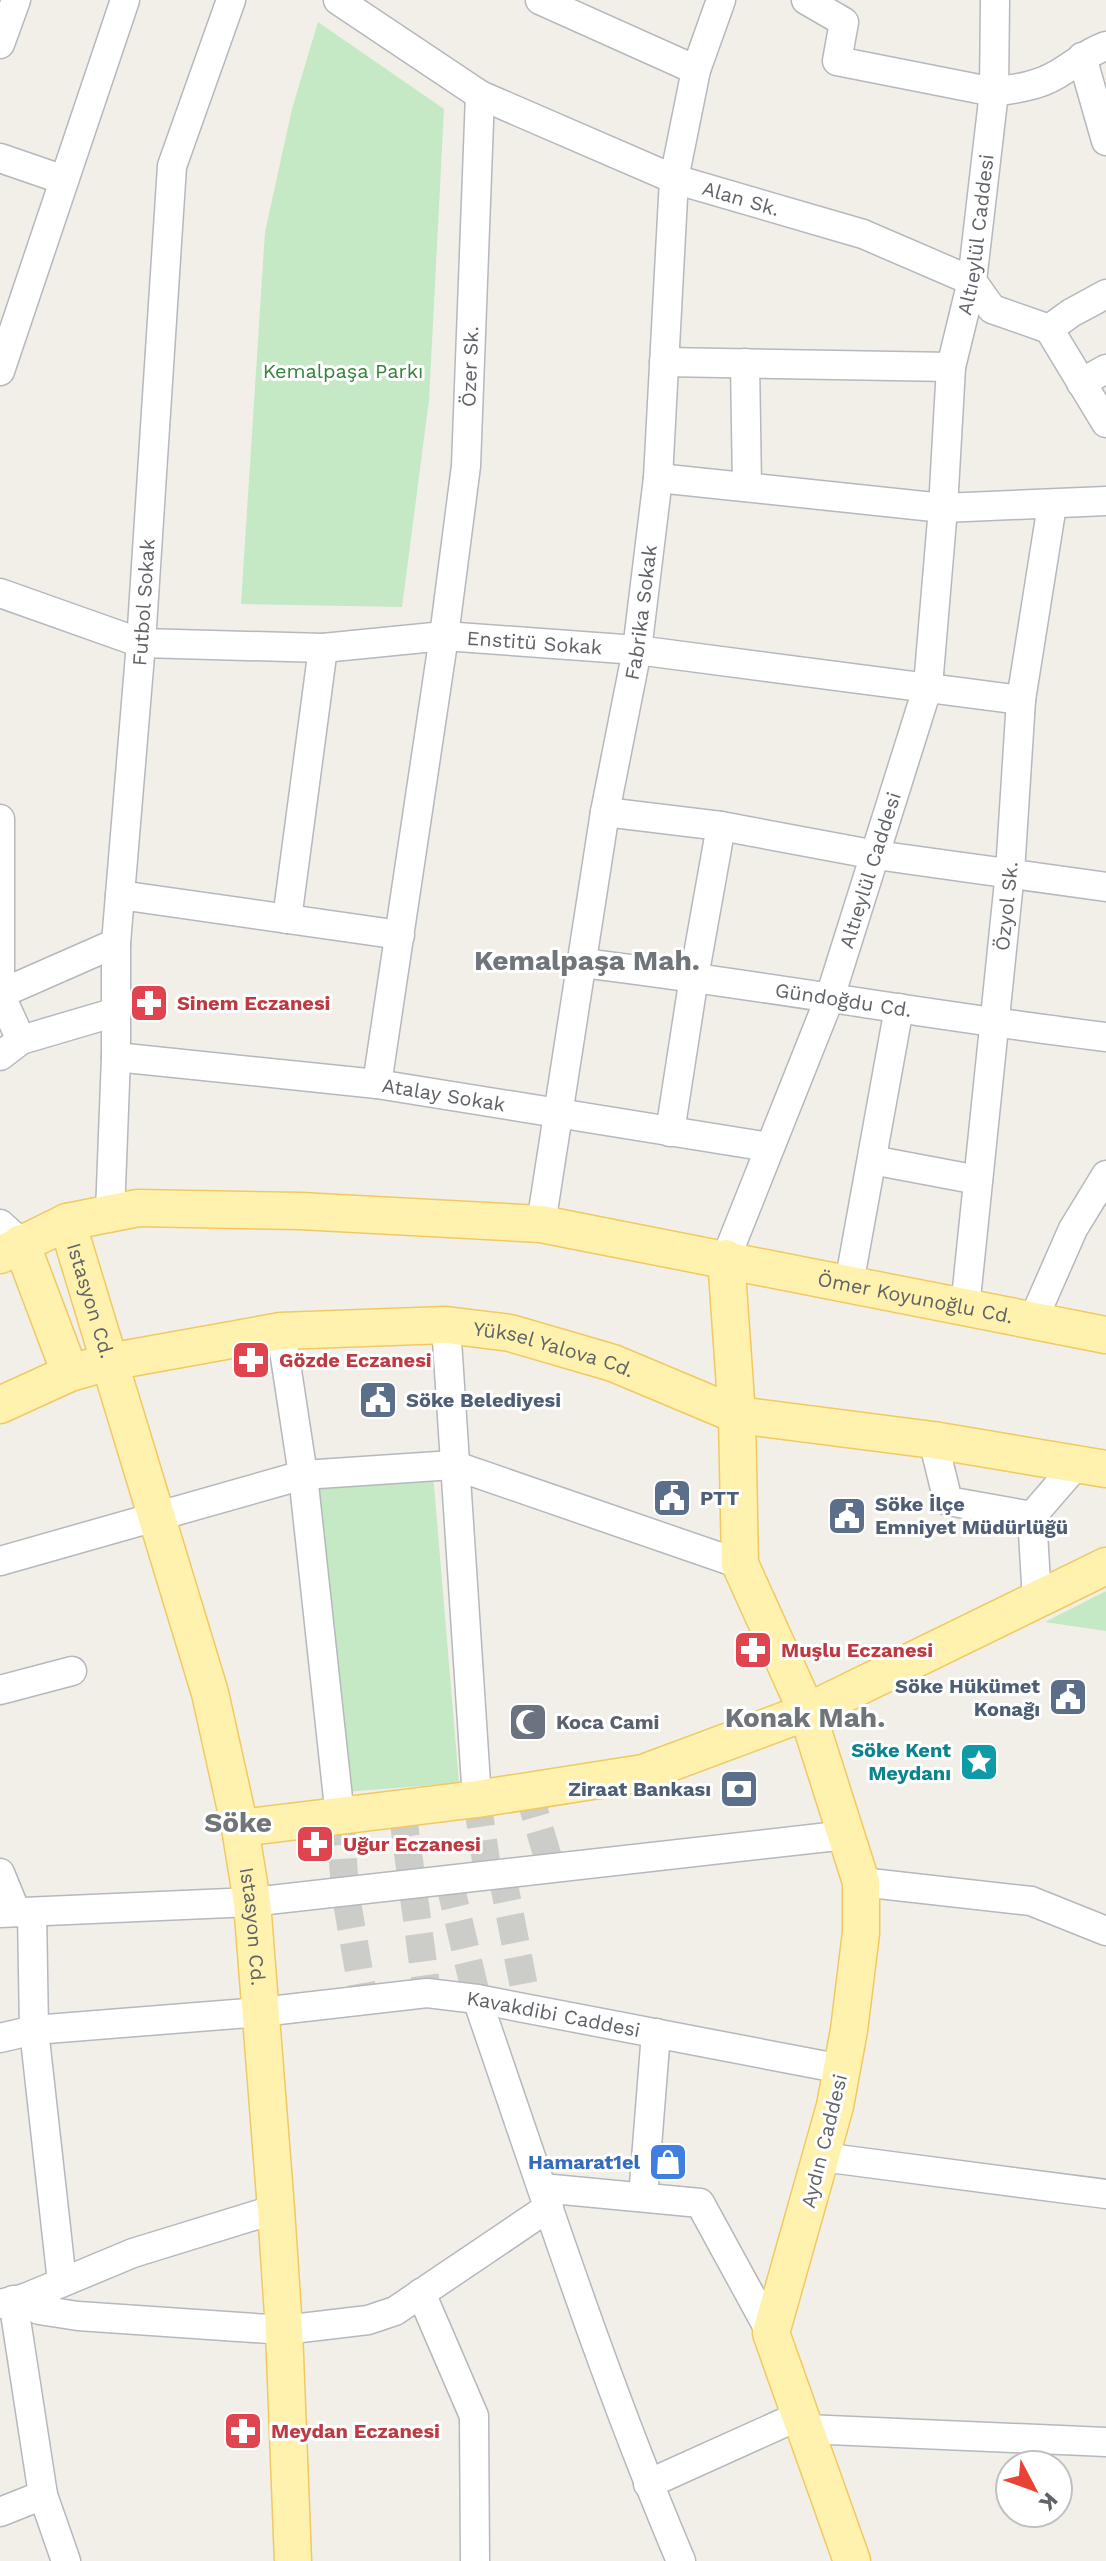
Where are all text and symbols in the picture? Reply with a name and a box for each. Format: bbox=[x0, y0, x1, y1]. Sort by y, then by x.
street label: Altıeylül Caddesi bbox=[952, 153, 999, 317]
street label: Alan Sk. bbox=[700, 176, 782, 221]
street label: Özer Sk. bbox=[456, 326, 483, 407]
park label: Kemalpaşa Parkı bbox=[263, 359, 423, 383]
street label: Futbol Sokak bbox=[127, 538, 160, 667]
street label: Fabrika Sokak bbox=[619, 543, 662, 682]
street label: Enstitü Sokak bbox=[466, 626, 603, 659]
street label: Altıeylül Caddesi bbox=[834, 789, 906, 951]
street label: Özyol Sk. bbox=[990, 861, 1023, 952]
district label: Kemalpaşa Mah. bbox=[474, 944, 700, 977]
street label: Gündoğdu Cd. bbox=[774, 978, 913, 1022]
pharmacy icon: Sinem Eczanesi bbox=[128, 982, 170, 1024]
place label: Sinem Eczanesi bbox=[177, 991, 330, 1015]
street label: Atalay Sokak bbox=[380, 1073, 507, 1116]
street label: Istasyon Cd. bbox=[62, 1240, 120, 1361]
street label: Ömer Koyunoğlu Cd. bbox=[816, 1267, 1015, 1328]
street label: Yüksel Yalova Cd. bbox=[472, 1317, 638, 1383]
pharmacy icon: Gözde Eczanesi bbox=[230, 1339, 272, 1381]
place label: Gözde Eczanesi bbox=[279, 1348, 432, 1372]
public building icon: Söke Belediyesi bbox=[357, 1379, 399, 1421]
place label: Söke Belediyesi bbox=[406, 1388, 561, 1412]
public building icon: PTT bbox=[651, 1477, 693, 1519]
place label: PTT bbox=[700, 1486, 739, 1510]
place label: Söke İlçe Emniyet Müdürlüğü bbox=[875, 1492, 1068, 1539]
public building icon: Söke İlçe Emniyet Müdürlüğü bbox=[826, 1495, 868, 1537]
pharmacy icon: Muşlu Eczanesi bbox=[732, 1629, 774, 1671]
place label: Muşlu Eczanesi bbox=[781, 1638, 933, 1662]
place label: Söke Hükümet Konağı bbox=[895, 1674, 1040, 1721]
public building icon: Söke Hükümet Konağı bbox=[1047, 1676, 1089, 1718]
mosque icon: Koca Cami bbox=[507, 1701, 549, 1743]
district label: Konak Mah. bbox=[725, 1701, 885, 1734]
place label: Koca Cami bbox=[556, 1710, 659, 1734]
place label: Söke Kent Meydanı bbox=[851, 1738, 951, 1785]
place icon: Söke Kent Meydanı bbox=[958, 1741, 1000, 1783]
bank icon: Ziraat Bankası bbox=[718, 1768, 760, 1810]
place label: Ziraat Bankası bbox=[568, 1777, 711, 1801]
district label: Söke bbox=[204, 1806, 272, 1839]
pharmacy icon: Uğur Eczanesi bbox=[294, 1823, 336, 1865]
place label: Uğur Eczanesi bbox=[343, 1832, 481, 1856]
street label: Istasyon Cd. bbox=[235, 1865, 271, 1987]
street label: Kavakdibi Caddesi bbox=[465, 1986, 642, 2042]
street label: Aydın Caddesi bbox=[796, 2072, 852, 2210]
shop icon: Hamarat1el bbox=[647, 2141, 689, 2183]
place label: Hamarat1el bbox=[528, 2150, 640, 2174]
pharmacy icon: Meydan Eczanesi bbox=[222, 2410, 264, 2452]
place label: Meydan Eczanesi bbox=[271, 2419, 440, 2443]
north arrow bbox=[994, 2449, 1074, 2529]
text: K bbox=[1034, 2488, 1063, 2516]

